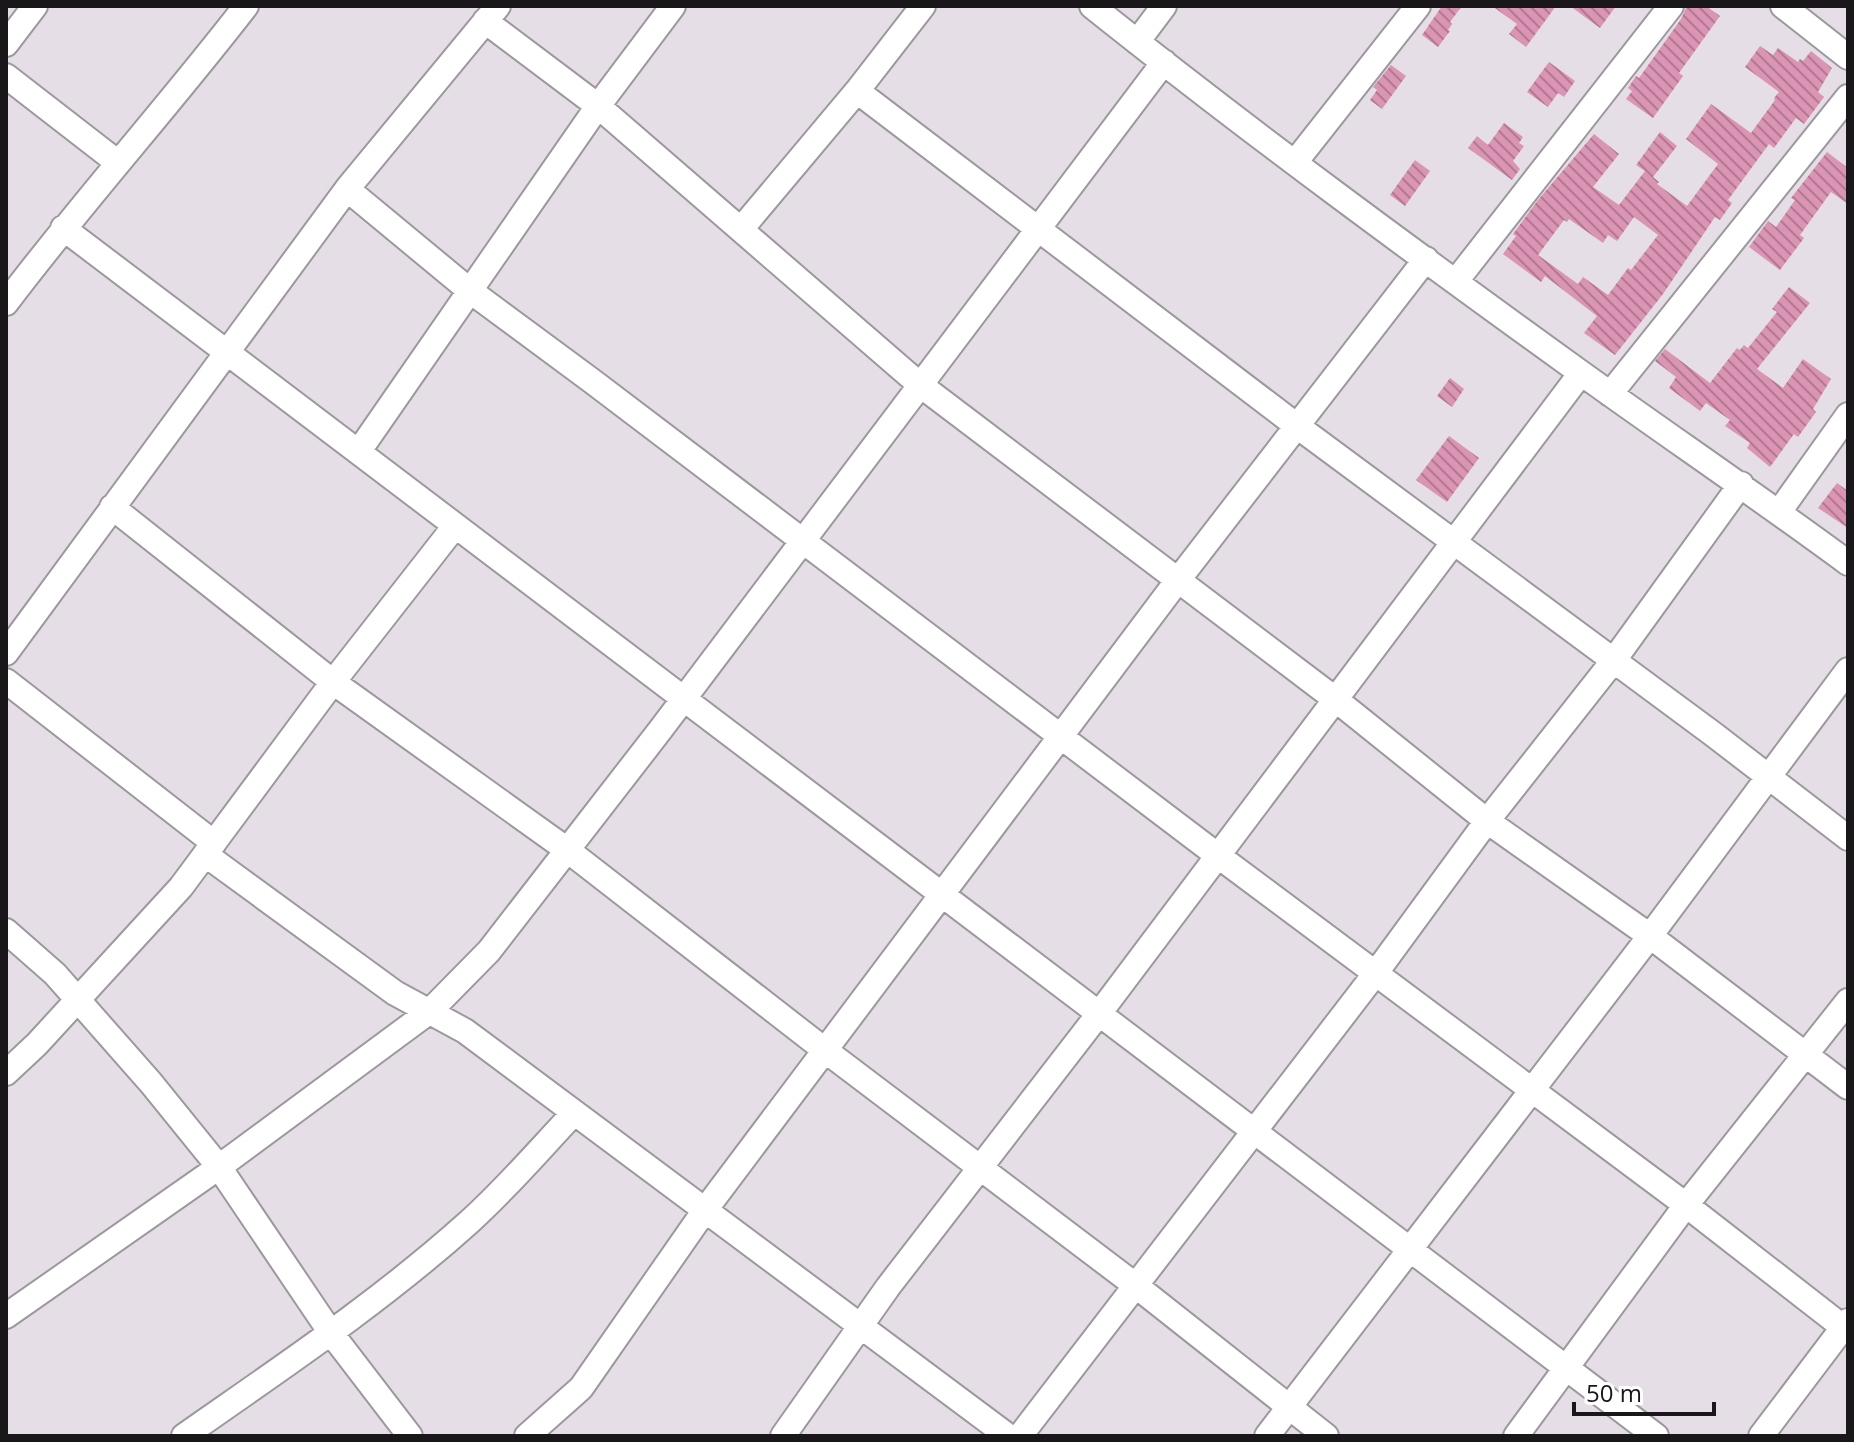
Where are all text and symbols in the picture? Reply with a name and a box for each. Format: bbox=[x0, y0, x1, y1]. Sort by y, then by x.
scale bar bbox=[1574, 1366, 1714, 1416]
text: 50 m bbox=[1586, 1376, 1642, 1409]

